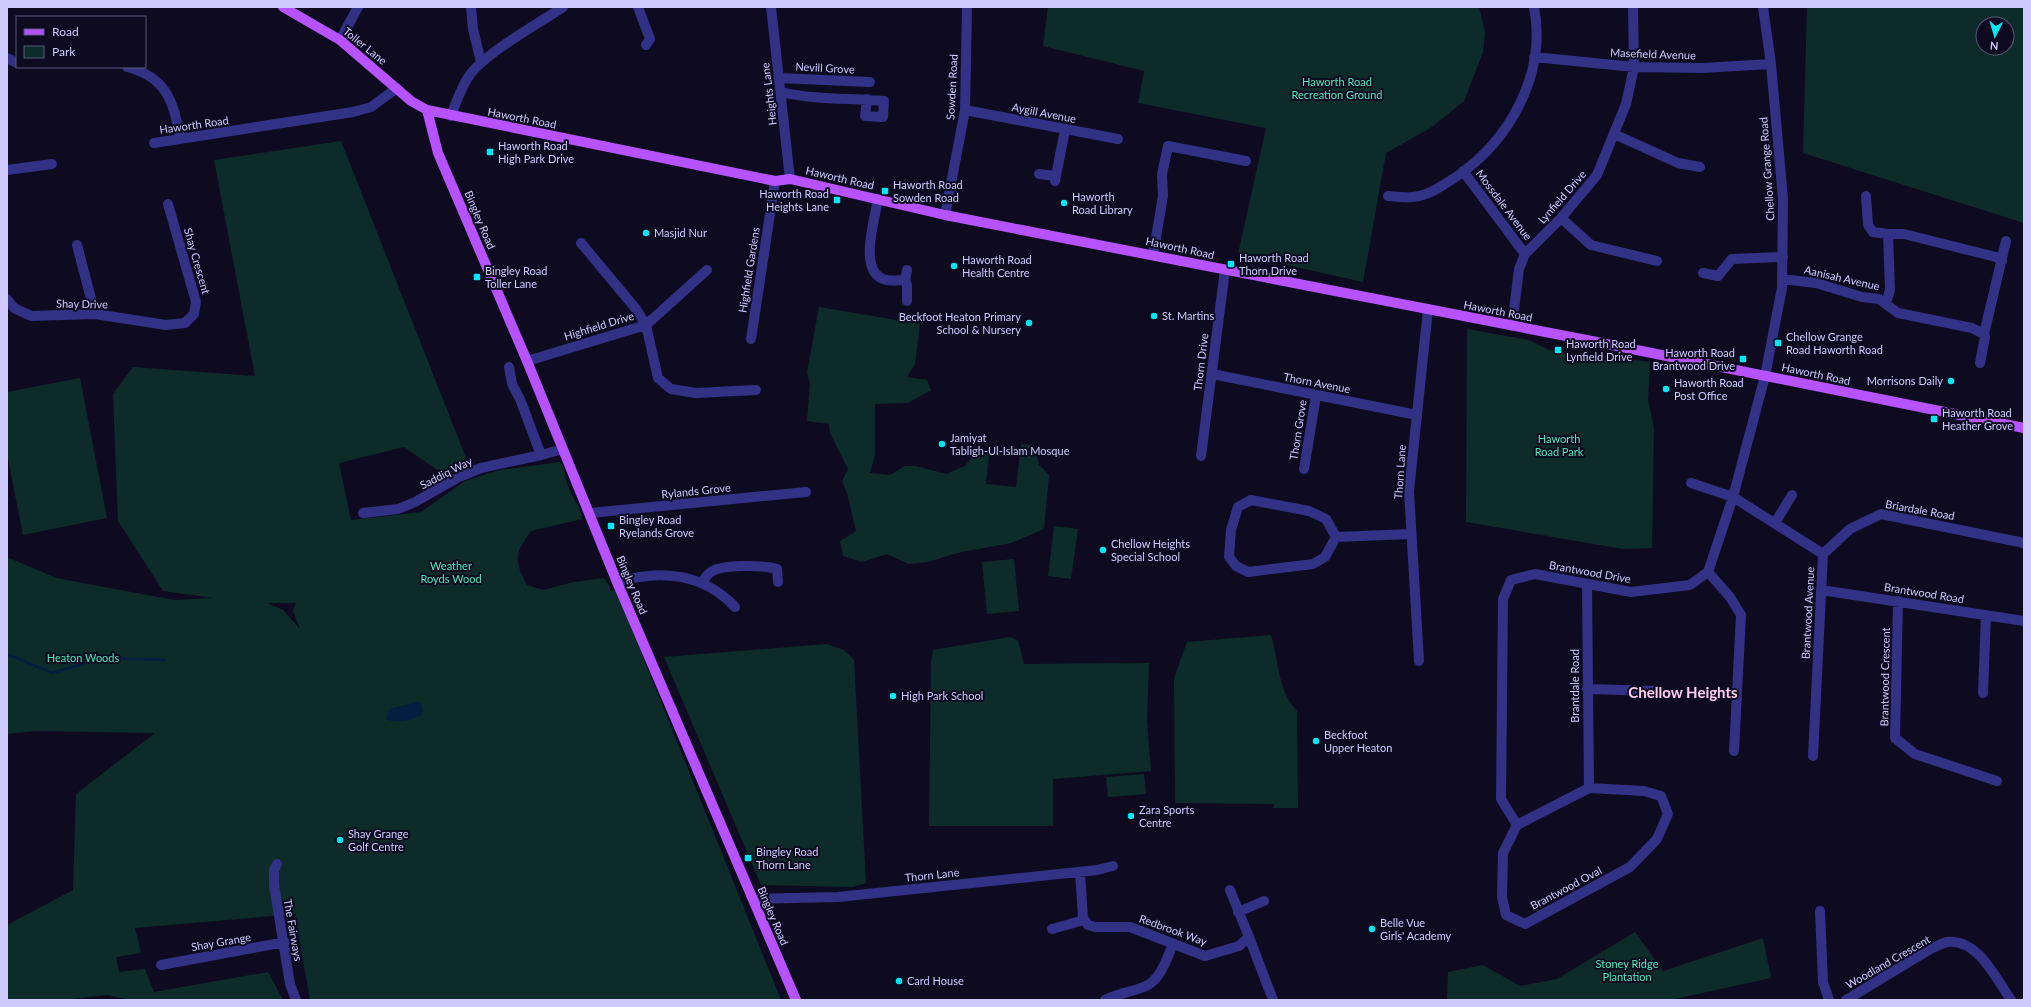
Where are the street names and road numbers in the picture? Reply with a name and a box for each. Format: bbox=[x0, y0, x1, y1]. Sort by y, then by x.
street label: Toller Lane bbox=[341, 24, 390, 67]
street label: Masefield Avenue bbox=[1610, 46, 1696, 61]
street label: Sowden Road bbox=[943, 54, 960, 120]
street label: Nevill Grove bbox=[795, 59, 855, 76]
street label: Heights Lane bbox=[758, 62, 779, 126]
street label: Aygill Avenue bbox=[1011, 100, 1077, 125]
street label: Haworth Road bbox=[487, 104, 558, 131]
street label: Haworth Road bbox=[158, 113, 229, 136]
street label: Chellow Grange Road bbox=[1756, 117, 1777, 221]
street label: Haworth Road bbox=[805, 163, 876, 192]
street label: Mossdale Avenue bbox=[1474, 167, 1535, 243]
street label: Lynfield Drive bbox=[1535, 167, 1588, 226]
street label: Bingley Road bbox=[462, 189, 499, 251]
street label: Shay Crescent bbox=[182, 226, 213, 295]
street label: Highfield Gardens bbox=[735, 226, 762, 314]
street label: Haworth Road bbox=[1145, 234, 1216, 261]
street label: Aanisah Avenue bbox=[1803, 263, 1881, 293]
street label: Shay Drive bbox=[56, 297, 108, 310]
street label: Haworth Road bbox=[1463, 297, 1534, 324]
street label: Highfield Drive bbox=[562, 309, 636, 342]
street label: Thorn Drive bbox=[1191, 332, 1211, 391]
street label: Haworth Road bbox=[1781, 360, 1852, 387]
street label: Thorn Avenue bbox=[1283, 370, 1352, 395]
street label: Thorn Grove bbox=[1286, 399, 1309, 461]
street label: Thorn Lane bbox=[1391, 444, 1408, 500]
street label: Saddiq Way bbox=[417, 454, 474, 491]
street label: Rylands Grove bbox=[661, 480, 731, 501]
street label: Briardale Road bbox=[1884, 497, 1956, 522]
street label: Bingley Road bbox=[614, 554, 651, 616]
street label: Brantwood Drive bbox=[1548, 558, 1632, 585]
street label: Brantwood Avenue bbox=[1799, 566, 1816, 659]
street label: Brantwood Road bbox=[1883, 580, 1965, 605]
street label: Brantwood Crescent bbox=[1877, 627, 1892, 727]
street label: Brantdale Road bbox=[1568, 649, 1581, 723]
street label: Brantwood Oval bbox=[1528, 863, 1604, 912]
street label: Thorn Lane bbox=[904, 865, 960, 884]
street label: Bingley Road bbox=[755, 885, 792, 947]
street label: The Fairways bbox=[282, 898, 305, 962]
street label: Redbrook Way bbox=[1138, 911, 1209, 948]
street label: Shay Grange bbox=[190, 930, 252, 953]
street label: Woodland Crescent bbox=[1843, 932, 1932, 991]

